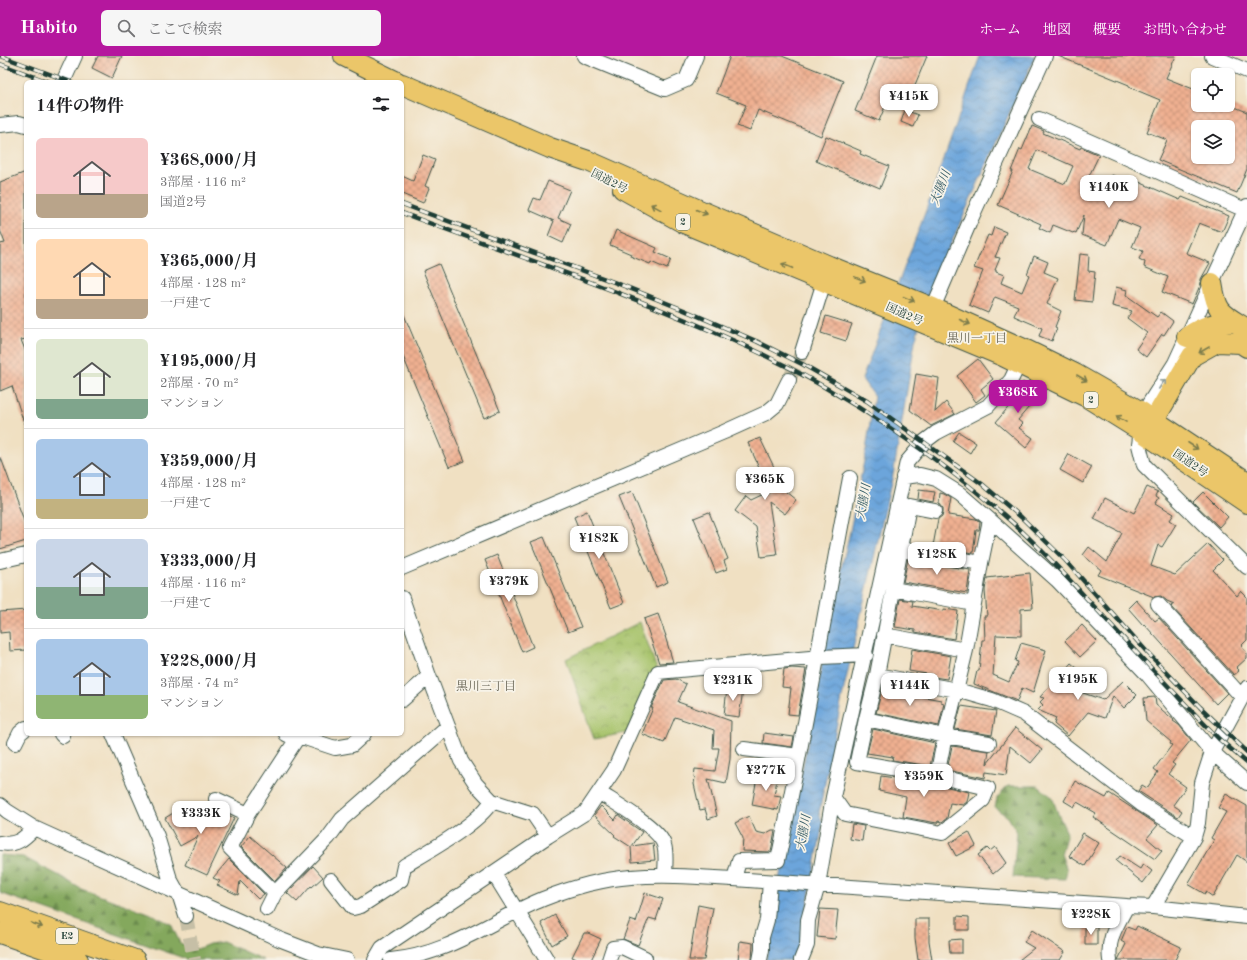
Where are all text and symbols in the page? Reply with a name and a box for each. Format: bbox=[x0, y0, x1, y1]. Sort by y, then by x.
search box bbox=[101, 10, 381, 46]
icon: search bbox=[115, 17, 137, 39]
text: Habito bbox=[20, 19, 77, 38]
text: ここで検索 bbox=[147, 23, 222, 38]
text: ホーム bbox=[979, 23, 1021, 37]
text: 地図 bbox=[1043, 23, 1071, 37]
text: 概要 bbox=[1093, 23, 1121, 37]
text: お問い合わせ bbox=[1143, 23, 1227, 37]
map controls bbox=[1191, 68, 1235, 164]
button: locate bbox=[1191, 68, 1235, 112]
pin: ¥415K bbox=[881, 84, 937, 118]
text: ¥415K bbox=[889, 90, 929, 103]
icon: filters bbox=[370, 93, 392, 115]
text: 14件の物件 bbox=[36, 98, 124, 115]
button: layers bbox=[1191, 120, 1235, 164]
text: ¥368,000/月 bbox=[160, 152, 258, 169]
icon: home bbox=[68, 154, 116, 202]
street label: 国道2号 bbox=[589, 166, 630, 196]
water label: 大膳川 bbox=[927, 166, 954, 207]
pin: ¥140K bbox=[1081, 175, 1137, 209]
text: 3部屋 · 116 m² bbox=[160, 176, 246, 189]
text: ¥140K bbox=[1089, 181, 1129, 194]
text: 国道2号 bbox=[160, 196, 207, 209]
one-way arrow bbox=[650, 203, 662, 211]
one-way arrow bbox=[696, 208, 708, 216]
road number: 2 bbox=[676, 214, 690, 230]
text: ¥365,000/月 bbox=[160, 253, 258, 270]
icon: home bbox=[68, 255, 116, 303]
one-way arrow bbox=[782, 261, 794, 269]
one-way arrow bbox=[853, 275, 865, 283]
text: 4部屋 · 128 m² bbox=[160, 277, 246, 290]
one-way arrow bbox=[903, 296, 915, 303]
text: 一戸建て bbox=[160, 297, 212, 310]
street label: 国道2号 bbox=[884, 300, 925, 328]
one-way arrow bbox=[958, 319, 970, 327]
district label: 黒川一丁目 bbox=[947, 332, 1007, 345]
one-way arrow bbox=[1198, 346, 1210, 354]
text: ¥195,000/月 bbox=[160, 353, 258, 370]
icon: home bbox=[68, 355, 116, 403]
one-way arrow bbox=[1076, 374, 1088, 382]
text: 2部屋 · 70 m² bbox=[160, 377, 238, 390]
one-way arrow bbox=[1158, 379, 1166, 390]
pin: ¥368K bbox=[990, 380, 1046, 414]
text: ¥368K bbox=[998, 386, 1038, 399]
road number: 2 bbox=[1084, 392, 1098, 408]
text: マンション bbox=[160, 397, 224, 410]
one-way arrow bbox=[1116, 415, 1127, 423]
one-way arrow bbox=[1187, 442, 1198, 450]
street label: 国道2号 bbox=[1171, 447, 1211, 480]
text: ¥359,000/月 bbox=[160, 453, 258, 470]
icon: home bbox=[68, 455, 116, 503]
pin: ¥365K bbox=[737, 467, 793, 501]
text: ¥365K bbox=[745, 473, 785, 486]
text: 4部屋 · 128 m² bbox=[160, 477, 246, 490]
water label: 大膳川 bbox=[853, 481, 873, 521]
text: 一戸建て bbox=[160, 497, 212, 510]
pin: ¥182K bbox=[571, 526, 627, 560]
text: ¥182K bbox=[579, 532, 619, 545]
pin: ¥128K bbox=[909, 542, 965, 576]
text: ¥128K bbox=[917, 548, 957, 561]
text: ¥333,000/月 bbox=[160, 553, 258, 570]
icon: home bbox=[68, 555, 116, 603]
pin: ¥379K bbox=[481, 569, 537, 603]
text: ¥379K bbox=[489, 575, 529, 588]
text: 4部屋 · 116 m² bbox=[160, 577, 246, 590]
text: 一戸建て bbox=[160, 597, 212, 610]
text: ¥228,000/月 bbox=[160, 653, 258, 670]
icon: home bbox=[68, 655, 116, 703]
pin: ¥195K bbox=[1050, 667, 1106, 701]
pin: ¥231K bbox=[705, 668, 761, 702]
pin: ¥144K bbox=[882, 673, 938, 707]
text: ¥195K bbox=[1058, 673, 1098, 686]
text: ¥231K bbox=[713, 674, 753, 687]
text: 3部屋 · 74 m² bbox=[160, 677, 238, 690]
text: ¥144K bbox=[890, 679, 930, 692]
district label: 黒川三丁目 bbox=[456, 680, 516, 693]
text: マンション bbox=[160, 697, 224, 710]
pin: ¥277K bbox=[738, 758, 794, 792]
text: ¥277K bbox=[746, 764, 786, 777]
pin: ¥359K bbox=[896, 764, 952, 798]
text: ¥359K bbox=[904, 770, 944, 783]
pin: ¥333K bbox=[173, 801, 229, 835]
text: ¥333K bbox=[181, 807, 221, 820]
water label: 大膳川 bbox=[793, 812, 813, 852]
pin: ¥228K bbox=[1063, 902, 1119, 936]
text: ¥228K bbox=[1071, 908, 1111, 921]
one-way arrow bbox=[30, 922, 42, 930]
road number: E2 bbox=[56, 928, 78, 944]

